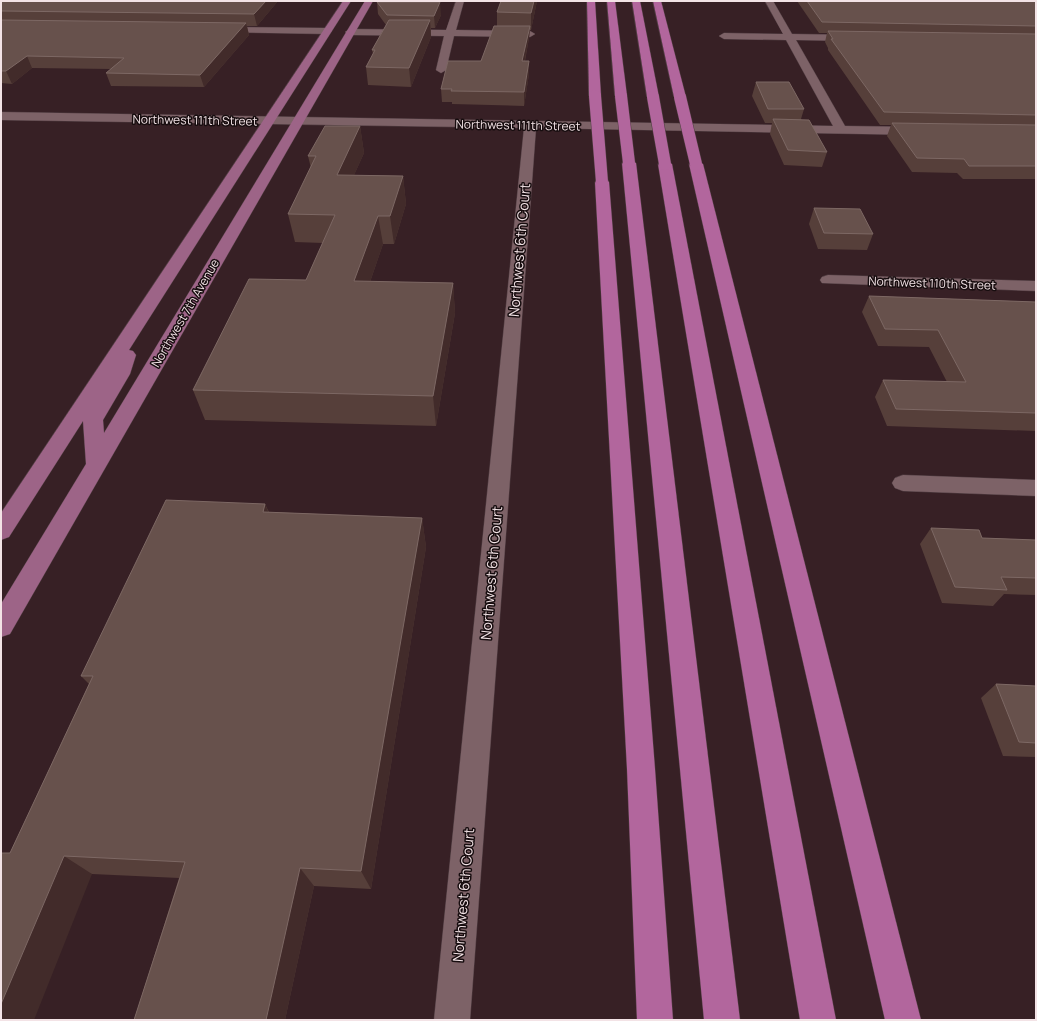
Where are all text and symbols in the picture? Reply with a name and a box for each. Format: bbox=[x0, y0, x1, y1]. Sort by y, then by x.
street label: Northwest 111th Street bbox=[133, 110, 258, 130]
street label: Northwest 111th Street bbox=[456, 115, 581, 135]
street label: Northwest 6th Court bbox=[504, 182, 534, 318]
street label: Northwest 7th Avenue bbox=[147, 256, 223, 370]
street label: Northwest 110th Street bbox=[868, 272, 996, 294]
street label: Northwest 6th Court bbox=[476, 505, 506, 641]
street label: Northwest 6th Court bbox=[448, 827, 478, 963]

